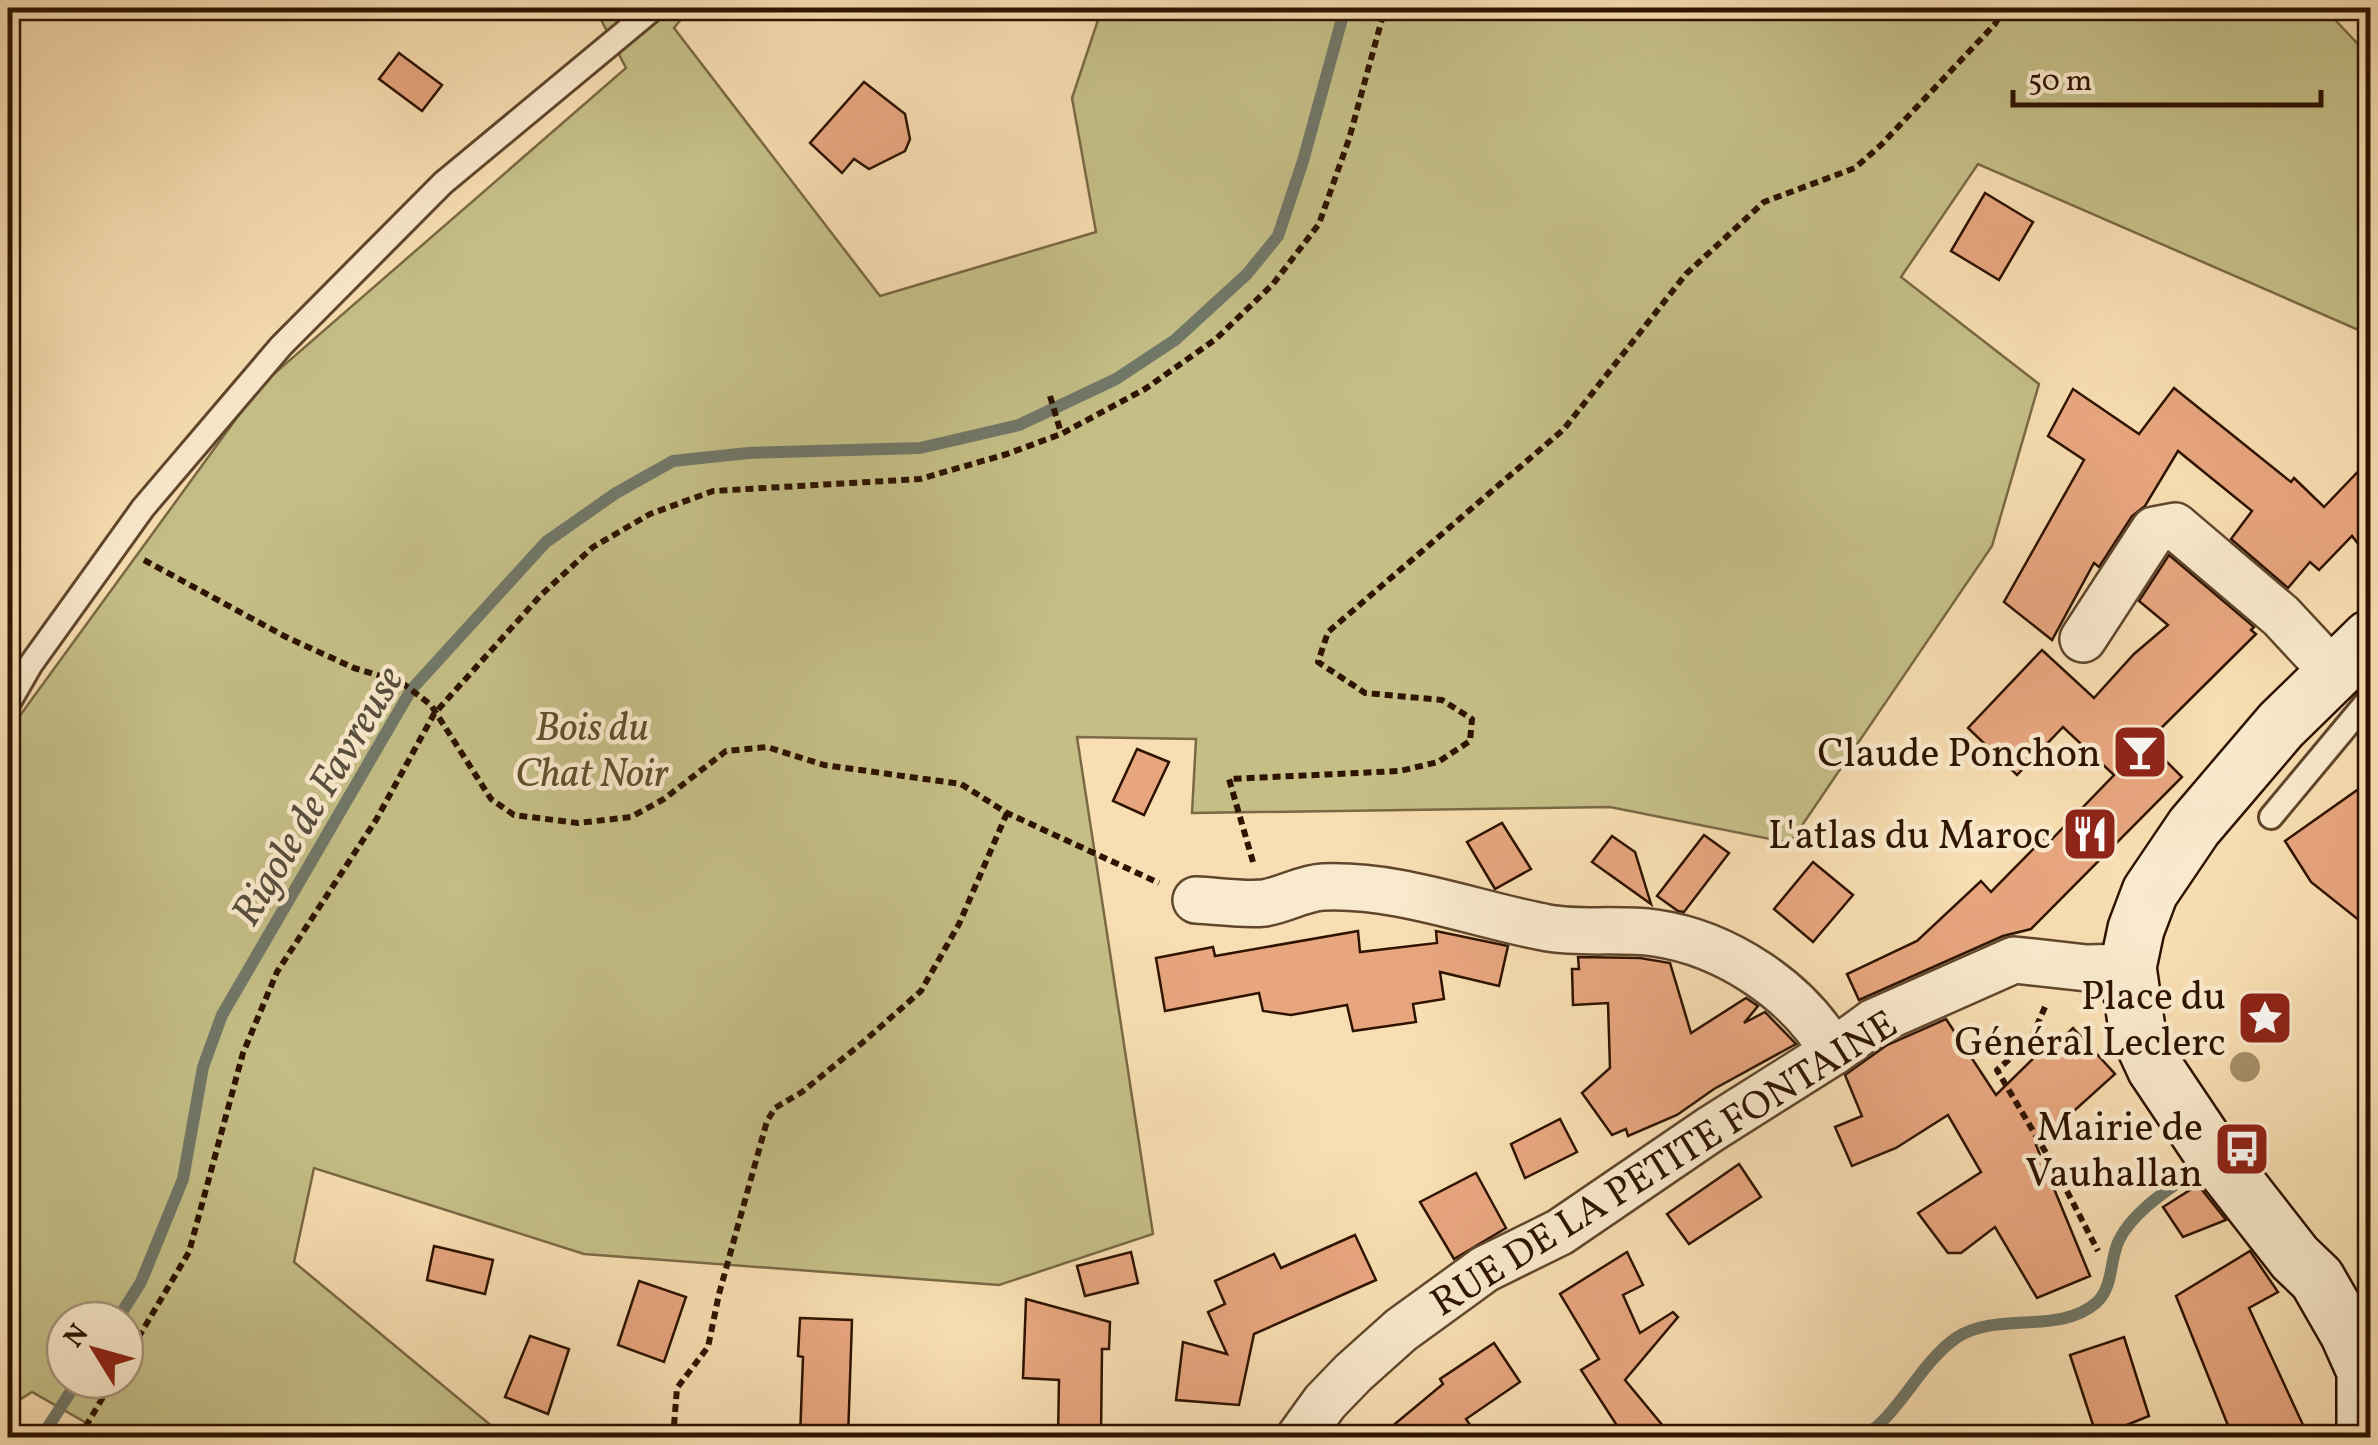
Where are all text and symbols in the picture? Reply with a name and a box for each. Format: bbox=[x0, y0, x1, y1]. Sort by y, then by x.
scale bar bbox=[2013, 45, 2320, 107]
text: 50 m bbox=[2028, 61, 2092, 103]
water label: Rigole de Favreuse bbox=[219, 656, 421, 938]
park label: Bois du Chat Noir bbox=[515, 702, 670, 804]
bar icon: Claude Ponchon bbox=[2110, 722, 2170, 782]
place label: Claude Ponchon bbox=[1817, 728, 2101, 784]
restaurant icon: L'atlas du Maroc bbox=[2060, 804, 2120, 864]
place label: L'atlas du Maroc bbox=[1768, 810, 2051, 866]
place label: Place du Général Leclerc bbox=[1955, 971, 2226, 1073]
place icon: Place du Général Leclerc bbox=[2235, 988, 2295, 1048]
street label: RUE DE LA PETITE FONTAINE bbox=[1421, 998, 1909, 1332]
place label: Mairie de Vauhallan bbox=[2025, 1102, 2203, 1204]
bus stop icon: Mairie de Vauhallan bbox=[2212, 1119, 2272, 1179]
north arrow bbox=[45, 1300, 145, 1400]
text: N bbox=[55, 1317, 99, 1356]

